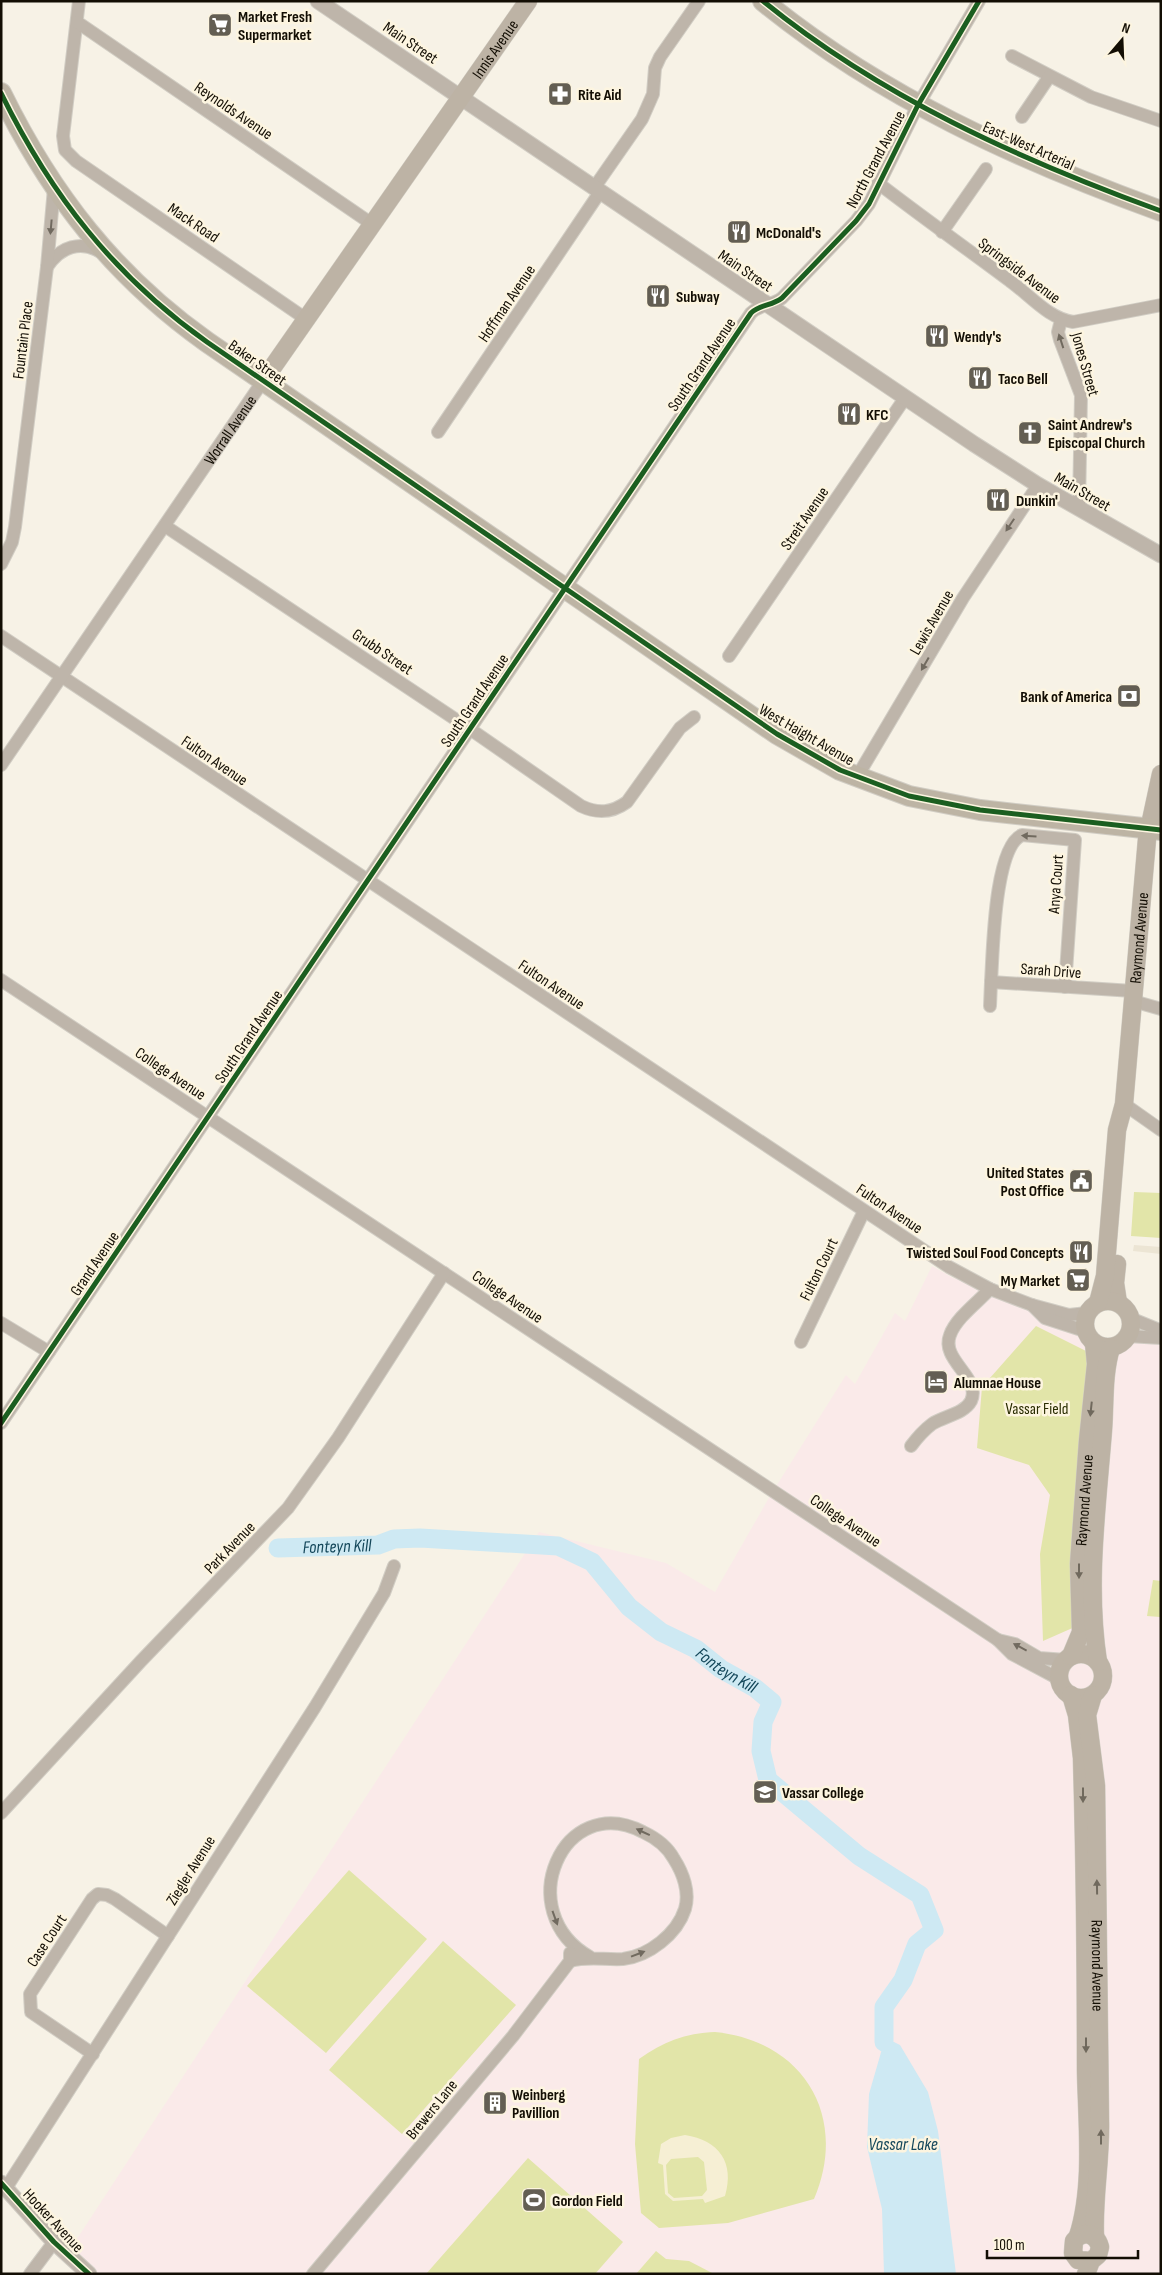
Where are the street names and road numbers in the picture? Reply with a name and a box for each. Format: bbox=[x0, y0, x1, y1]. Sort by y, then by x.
street label: Innis Avenue bbox=[469, 17, 523, 83]
street label: Main Street bbox=[379, 18, 441, 68]
street label: Reynolds Avenue bbox=[190, 78, 276, 144]
street label: North Grand Avenue bbox=[843, 108, 910, 212]
street label: East-West Arterial bbox=[980, 118, 1077, 175]
street label: Mack Road bbox=[164, 199, 222, 247]
street label: Springside Avenue bbox=[974, 234, 1064, 308]
street label: Main Street bbox=[714, 246, 776, 296]
street label: Hoffman Avenue bbox=[475, 262, 540, 346]
street label: Fountain Place bbox=[9, 300, 38, 380]
street label: South Grand Avenue bbox=[664, 315, 740, 415]
street label: Jones Street bbox=[1066, 329, 1103, 399]
street label: Baker Street bbox=[224, 336, 290, 390]
street label: Worrall Avenue bbox=[201, 392, 261, 469]
street label: Main Street bbox=[1051, 469, 1114, 516]
street label: Streit Avenue bbox=[777, 484, 833, 554]
street label: Lewis Avenue bbox=[906, 587, 958, 658]
street label: Grubb Street bbox=[348, 625, 416, 679]
street label: South Grand Avenue bbox=[437, 651, 513, 751]
street label: West Haight Avenue bbox=[755, 700, 857, 770]
street label: Fulton Avenue bbox=[178, 732, 251, 790]
street label: Anya Court bbox=[1045, 854, 1068, 915]
street label: Raymond Avenue bbox=[1126, 892, 1153, 985]
street label: Fulton Avenue bbox=[515, 956, 588, 1014]
street label: Sarah Drive bbox=[1020, 960, 1082, 983]
street label: South Grand Avenue bbox=[211, 987, 287, 1087]
street label: College Avenue bbox=[131, 1044, 209, 1105]
street label: Fulton Avenue bbox=[853, 1180, 926, 1238]
street label: Grand Avenue bbox=[67, 1228, 124, 1300]
street label: Fulton Court bbox=[796, 1235, 843, 1304]
street label: College Avenue bbox=[468, 1267, 546, 1328]
street label: Raymond Avenue bbox=[1072, 1454, 1098, 1547]
street label: College Avenue bbox=[806, 1491, 884, 1552]
street label: Park Avenue bbox=[201, 1518, 260, 1578]
street label: Ziegler Avenue bbox=[163, 1833, 220, 1909]
street label: Case Court bbox=[23, 1911, 71, 1971]
street label: Raymond Avenue bbox=[1087, 1920, 1107, 2011]
street label: Brewers Lane bbox=[402, 2076, 462, 2144]
street label: Hooker Avenue bbox=[19, 2185, 87, 2257]

